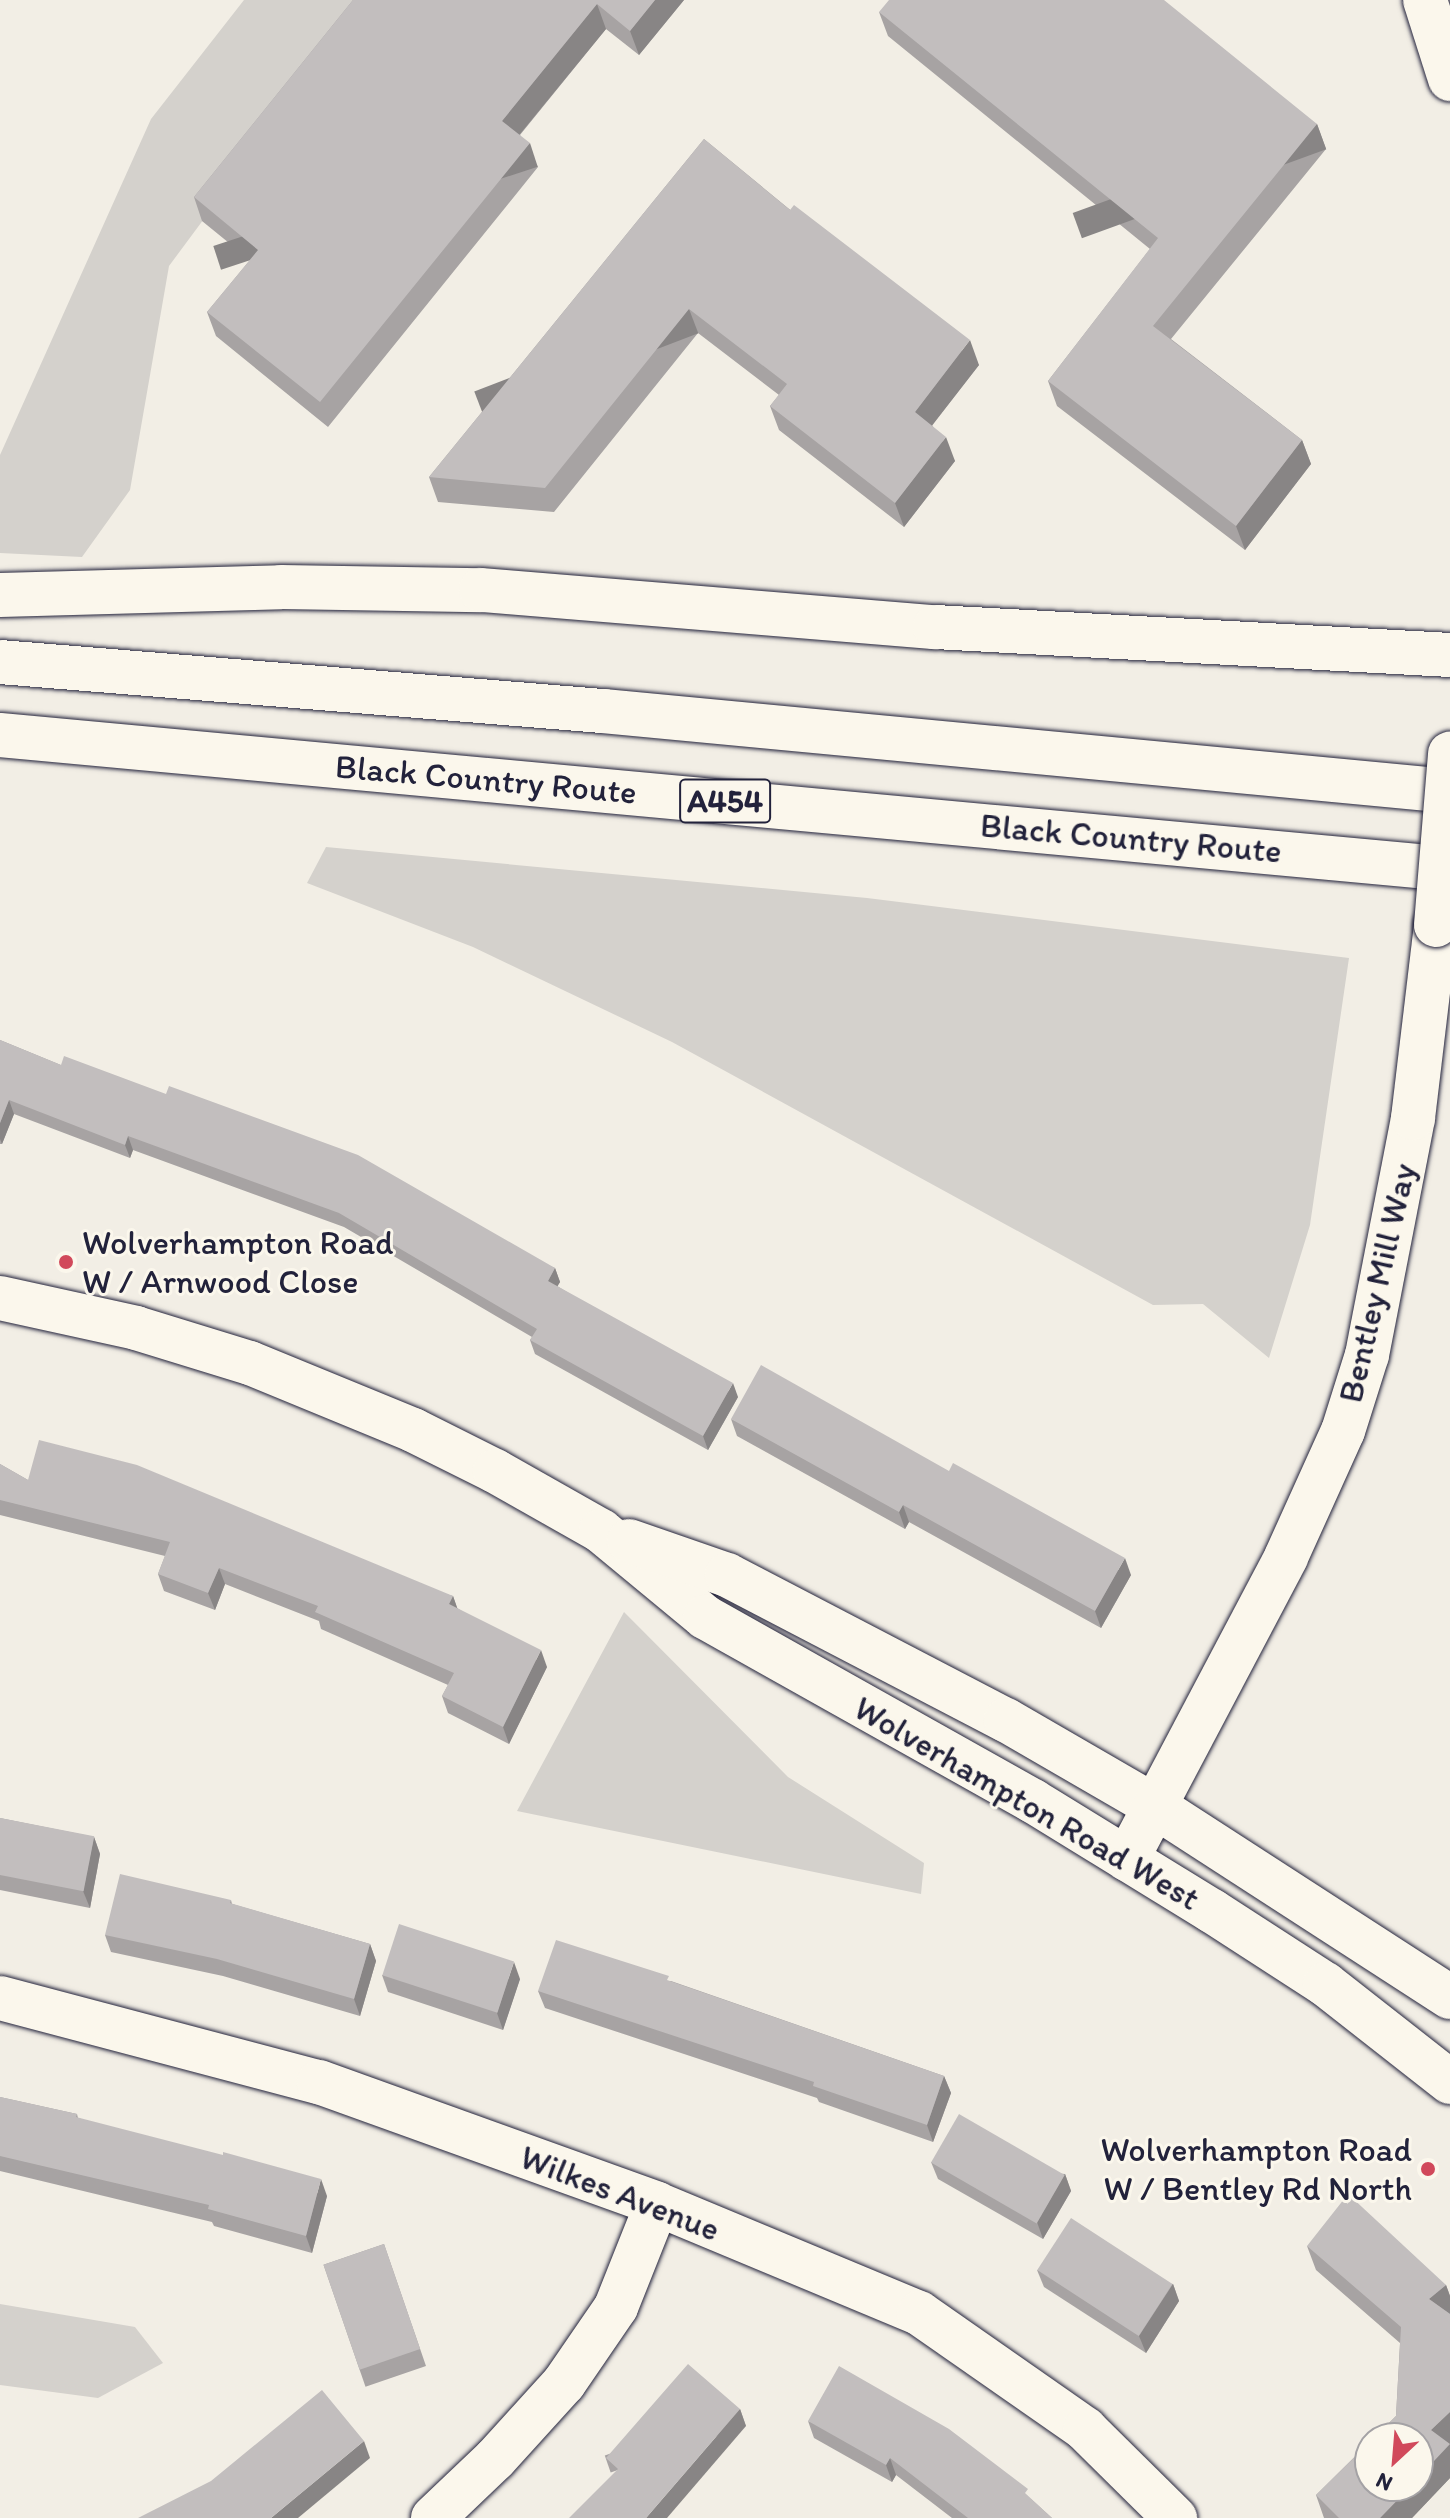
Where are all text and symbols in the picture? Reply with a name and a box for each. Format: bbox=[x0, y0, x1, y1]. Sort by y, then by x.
street label: Black Country Route bbox=[334, 746, 638, 812]
road number: A454 bbox=[679, 773, 771, 829]
street label: Black Country Route bbox=[979, 805, 1283, 871]
street label: Bentley Mill Way bbox=[1330, 1160, 1424, 1406]
place label: Wolverhampton Road W / Arnwood Close bbox=[82, 1222, 393, 1302]
marker: Wolverhampton Road W / Arnwood Close bbox=[57, 1253, 75, 1271]
street label: Wolverhampton Road West bbox=[848, 1688, 1206, 1918]
place label: Wolverhampton Road W / Bentley Rd North bbox=[1101, 2129, 1412, 2208]
street label: Wilkes Avenue bbox=[515, 2136, 725, 2250]
marker: Wolverhampton Road W / Bentley Rd North bbox=[1419, 2160, 1437, 2178]
north arrow bbox=[1354, 2422, 1434, 2502]
text: N bbox=[1372, 2467, 1397, 2498]

